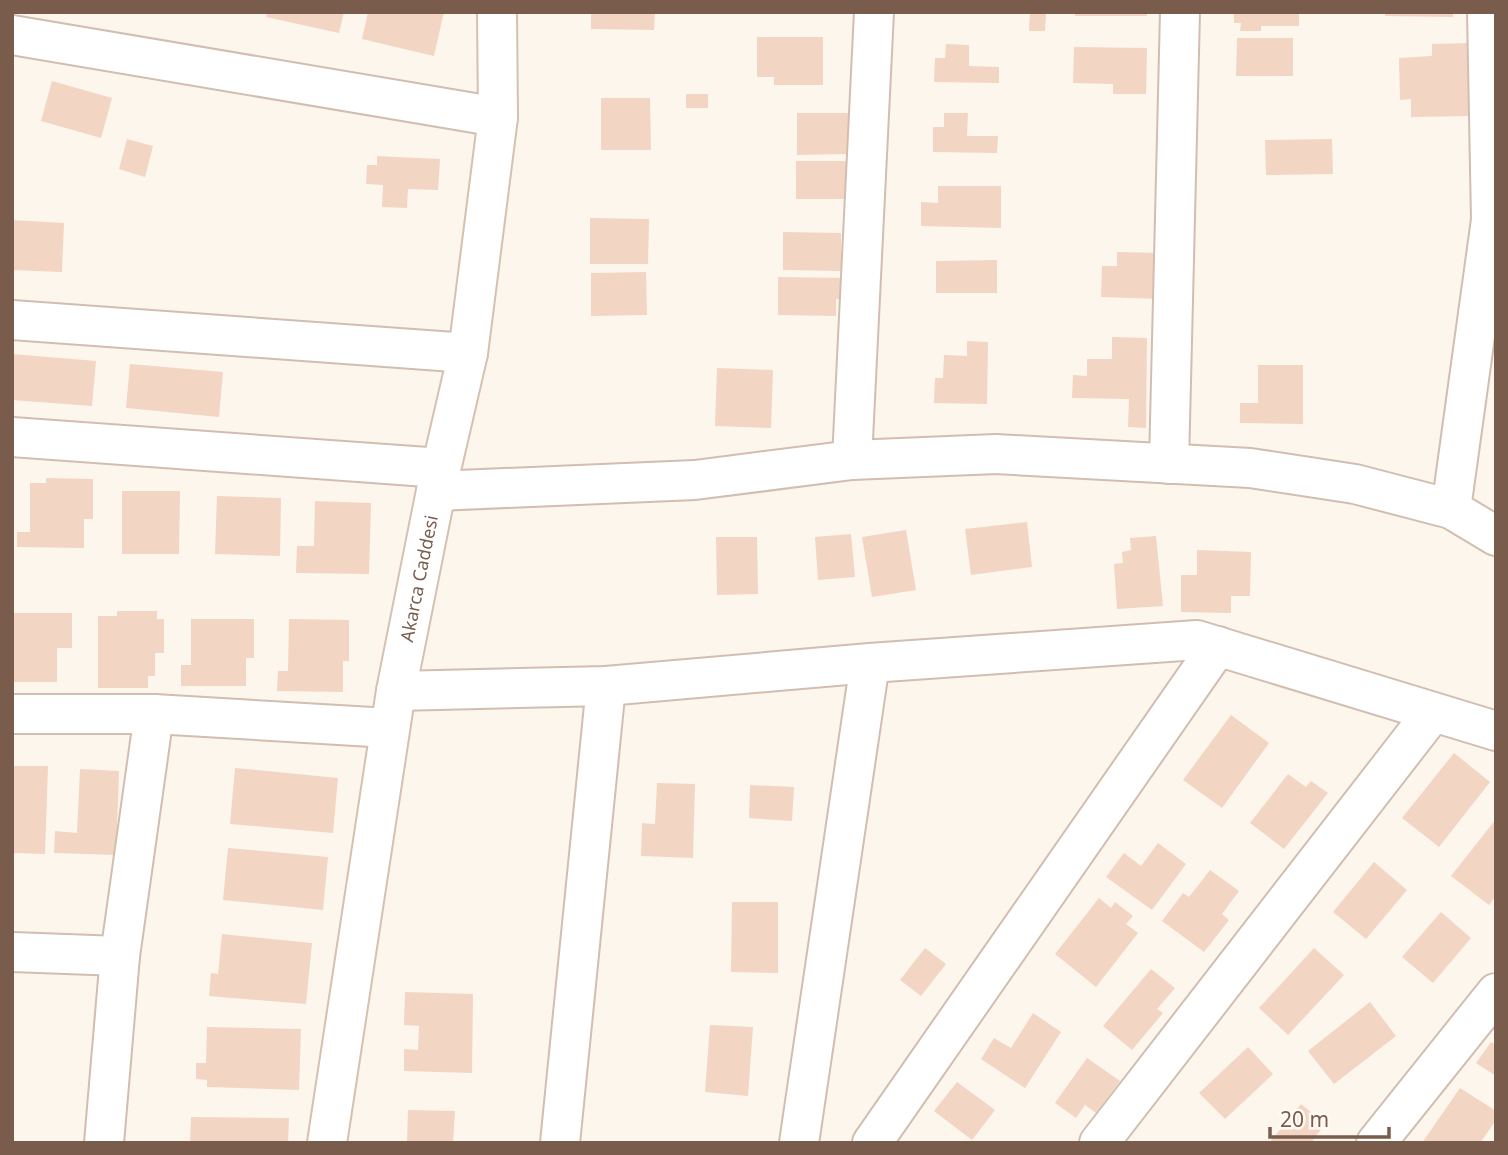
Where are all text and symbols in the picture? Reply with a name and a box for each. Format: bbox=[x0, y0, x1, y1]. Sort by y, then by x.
street label: Akarca Caddesi bbox=[394, 513, 443, 644]
scale bar bbox=[1270, 1096, 1389, 1140]
text: 20 m bbox=[1280, 1105, 1329, 1133]

